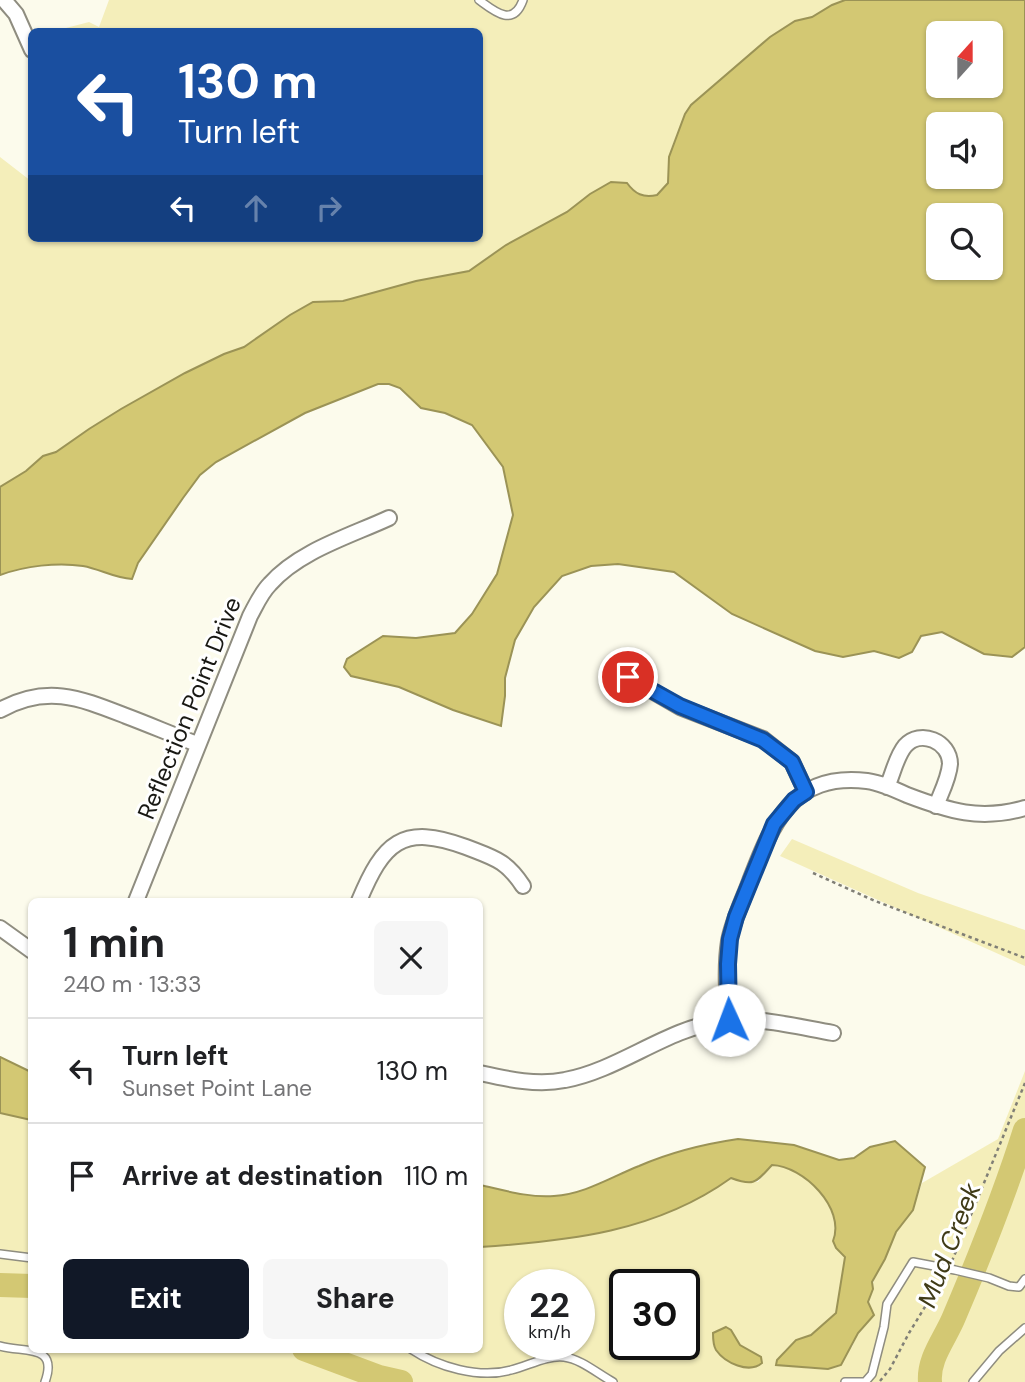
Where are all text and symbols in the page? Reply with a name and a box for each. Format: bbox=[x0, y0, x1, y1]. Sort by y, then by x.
north arrow bbox=[926, 21, 1003, 98]
map controls bbox=[926, 21, 1003, 280]
text: 130 m bbox=[178, 49, 318, 113]
icon: left bbox=[63, 56, 154, 147]
text: Turn left bbox=[178, 111, 300, 153]
button: sound bbox=[926, 112, 1003, 189]
icon: left bbox=[164, 189, 202, 227]
icon: ahead bbox=[237, 189, 275, 227]
icon: right bbox=[310, 189, 348, 227]
button: search bbox=[926, 203, 1003, 280]
street label: Reflection Point Drive bbox=[130, 592, 248, 824]
pin bbox=[598, 647, 658, 707]
icon: arrive bbox=[609, 658, 647, 696]
text: 1 min bbox=[63, 915, 165, 970]
button: close bbox=[374, 921, 448, 995]
text: 240 m · 13:33 bbox=[63, 969, 202, 999]
position arrow bbox=[692, 983, 766, 1057]
text: Turn left bbox=[122, 1039, 229, 1073]
icon: left bbox=[63, 1052, 101, 1090]
text: 130 m bbox=[377, 1054, 448, 1088]
text: Sunset Point Lane bbox=[122, 1073, 312, 1103]
icon: arrive bbox=[63, 1157, 101, 1195]
text: Arrive at destination bbox=[122, 1159, 383, 1193]
text: 110 m bbox=[404, 1159, 468, 1193]
water label: Mud Creek bbox=[910, 1177, 989, 1312]
button: Exit bbox=[63, 1259, 249, 1339]
button: Share bbox=[263, 1259, 448, 1339]
speed limit sign: 30 bbox=[609, 1269, 700, 1360]
text: 22 bbox=[529, 1282, 570, 1328]
text: km/h bbox=[528, 1320, 571, 1344]

